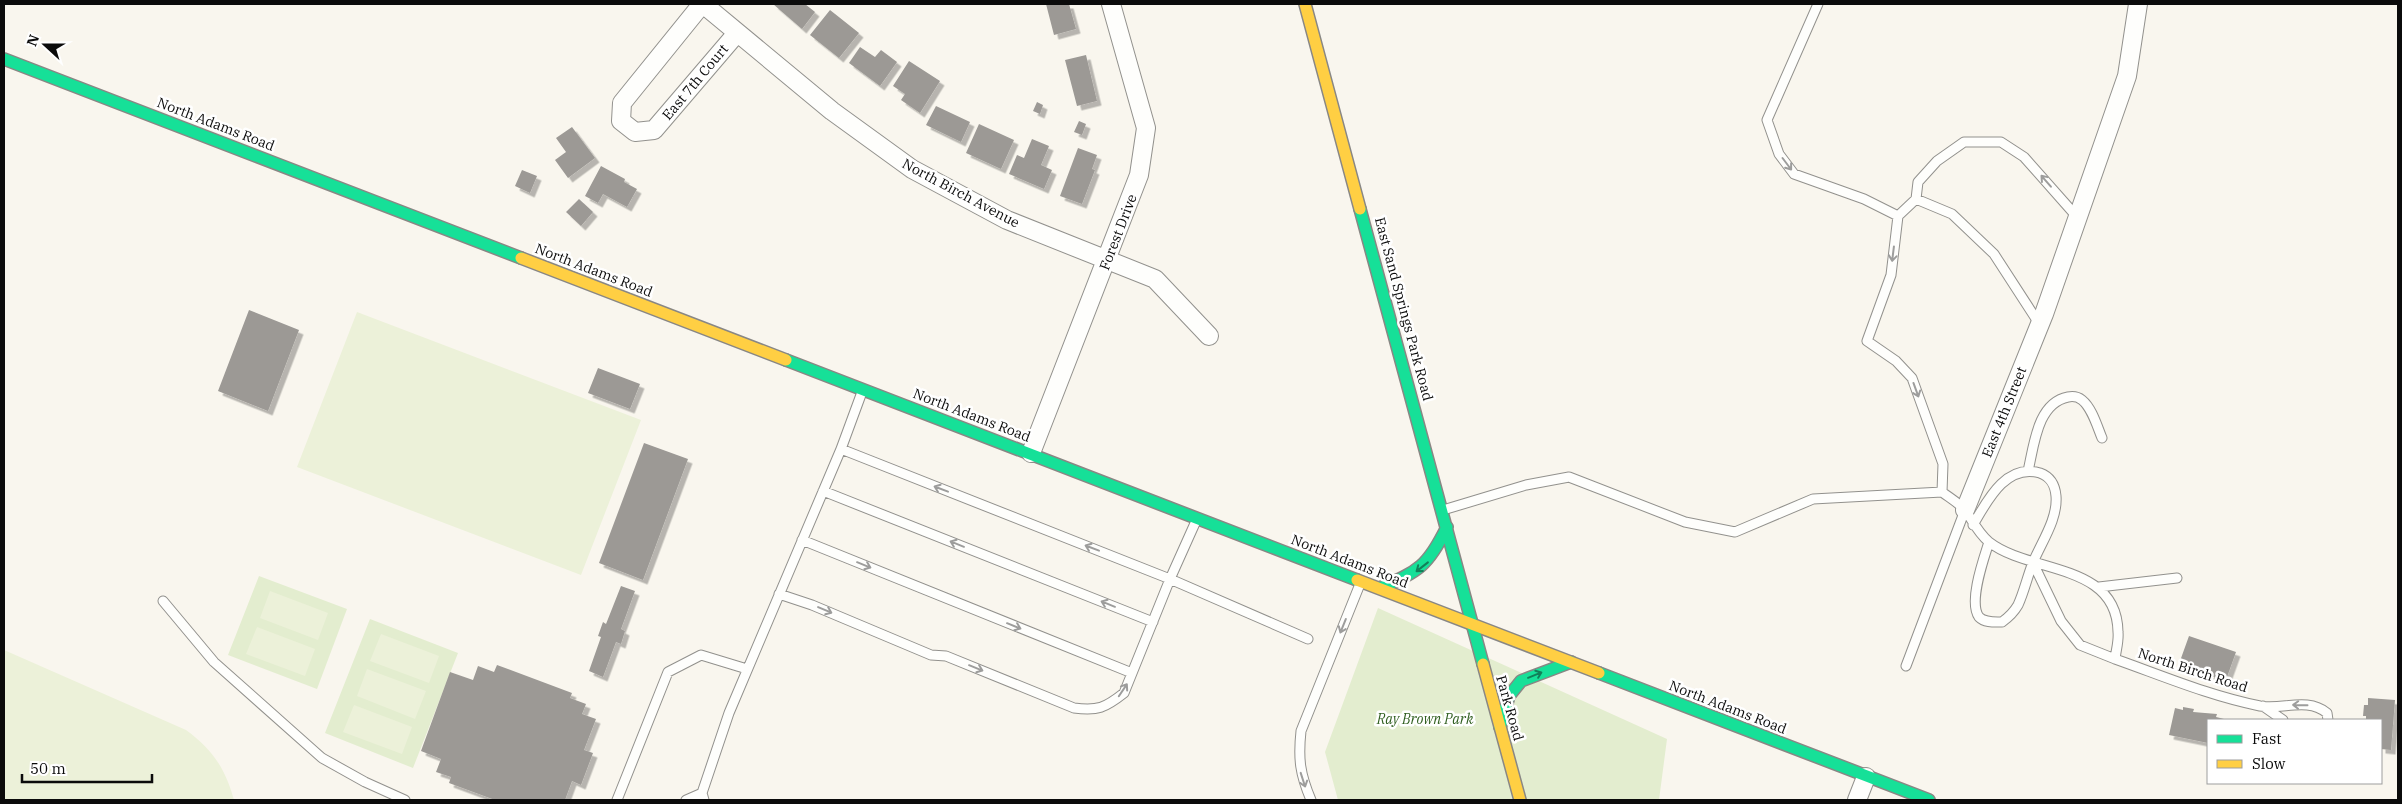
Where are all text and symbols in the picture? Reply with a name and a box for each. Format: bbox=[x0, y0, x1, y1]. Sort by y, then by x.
north arrow bbox=[20, 20, 70, 70]
text: N bbox=[22, 32, 43, 49]
street label: East 7th Court bbox=[658, 40, 732, 124]
street label: North Adams Road bbox=[155, 93, 278, 155]
street label: North Birch Avenue bbox=[899, 154, 1023, 232]
one-way arrow bbox=[1781, 157, 1792, 170]
one-way arrow bbox=[2040, 175, 2051, 188]
street label: Forest Drive bbox=[1095, 191, 1141, 273]
street label: East Sand Springs Park Road bbox=[1371, 215, 1437, 403]
street label: North Adams Road bbox=[533, 239, 656, 301]
one-way arrow bbox=[1888, 246, 1898, 262]
street label: East 4th Street bbox=[1978, 364, 2030, 460]
one-way arrow bbox=[1912, 382, 1921, 397]
street label: North Adams Road bbox=[911, 384, 1034, 446]
one-way arrow bbox=[934, 484, 949, 493]
street label: North Adams Road bbox=[1289, 530, 1412, 592]
one-way arrow bbox=[949, 539, 965, 548]
one-way arrow bbox=[1085, 543, 1100, 553]
one-way arrow bbox=[855, 561, 871, 570]
one-way arrow bbox=[1415, 562, 1429, 572]
one-way arrow bbox=[1101, 599, 1116, 608]
one-way arrow bbox=[817, 606, 832, 616]
one-way arrow bbox=[1337, 618, 1347, 633]
one-way arrow bbox=[1006, 622, 1021, 631]
street label: North Birch Road bbox=[2136, 644, 2251, 696]
one-way arrow bbox=[968, 664, 983, 673]
one-way arrow bbox=[1526, 670, 1542, 679]
street label: Park Road bbox=[1492, 673, 1528, 743]
street label: North Adams Road bbox=[1667, 676, 1790, 738]
one-way arrow bbox=[1118, 683, 1128, 697]
one-way arrow bbox=[2292, 700, 2308, 710]
park label: Ray Brown Park bbox=[1376, 710, 1474, 728]
legend bbox=[2207, 719, 2382, 784]
text: Fast bbox=[2252, 729, 2282, 748]
scale bar bbox=[22, 752, 152, 784]
text: Slow bbox=[2252, 754, 2286, 773]
text: 50 m bbox=[30, 759, 66, 778]
one-way arrow bbox=[1299, 772, 1309, 788]

